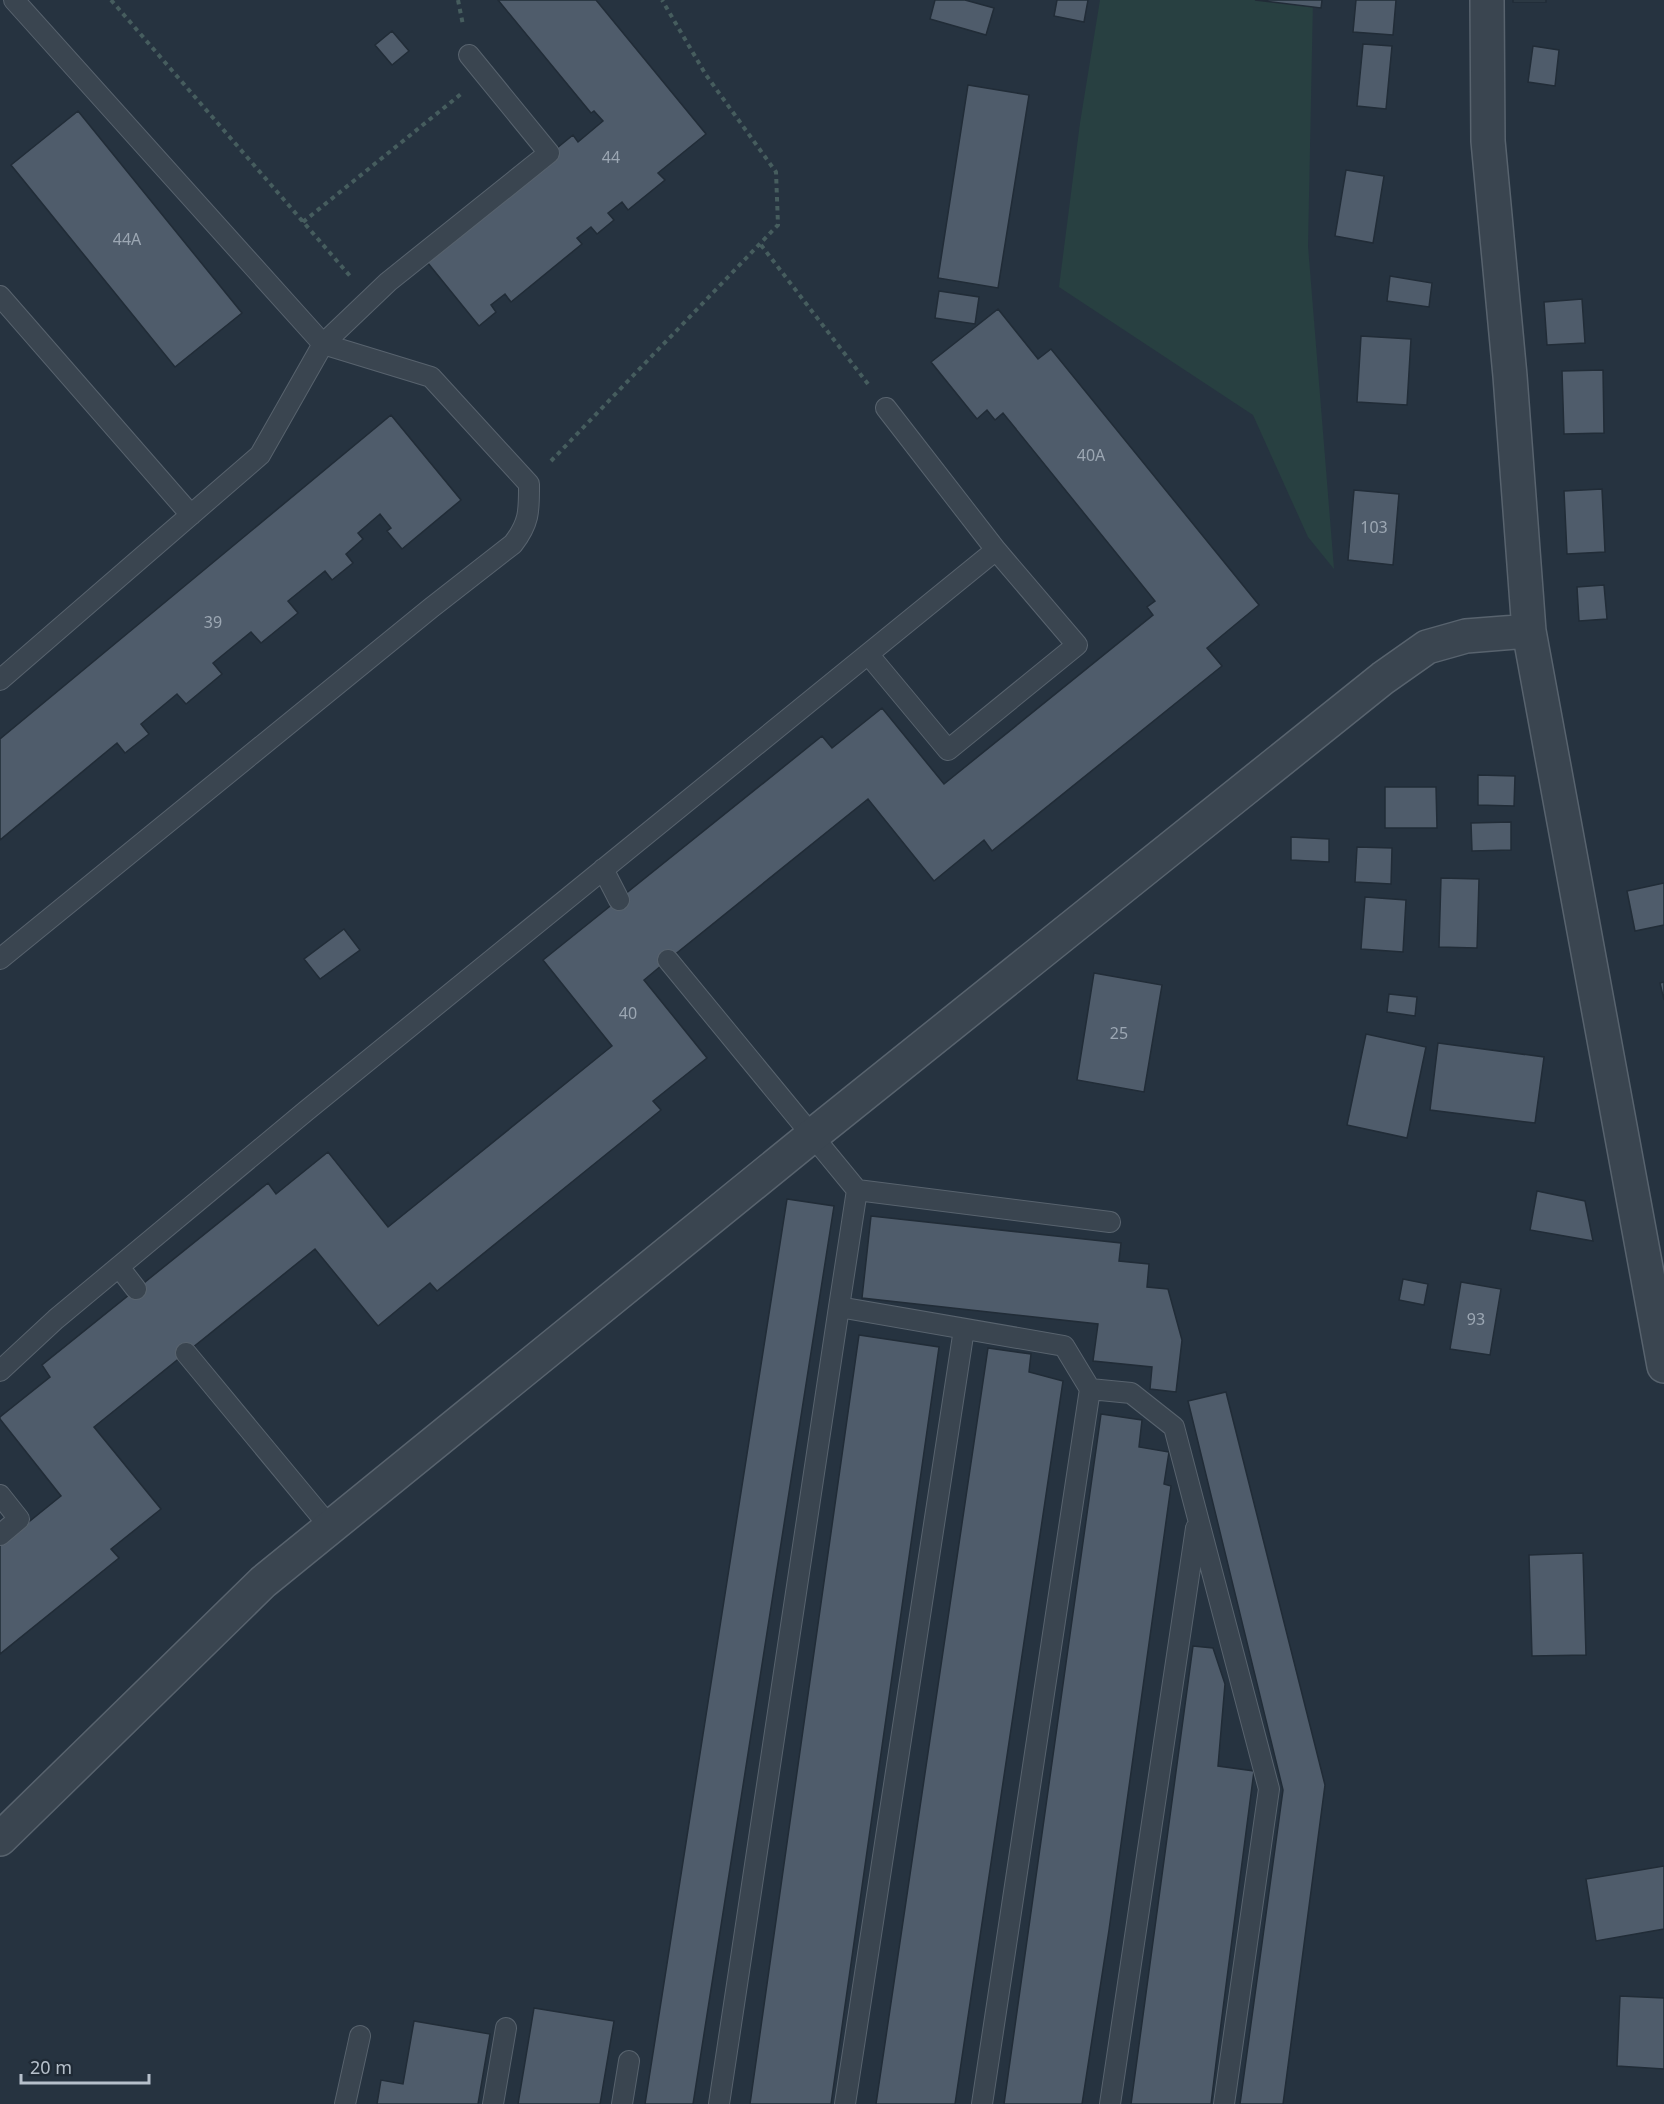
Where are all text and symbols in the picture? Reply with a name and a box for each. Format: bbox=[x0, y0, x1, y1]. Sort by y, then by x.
house number: 44 bbox=[602, 146, 620, 168]
house number: 44А bbox=[113, 228, 142, 250]
house number: 40А bbox=[1077, 444, 1106, 466]
house number: 103 bbox=[1360, 516, 1388, 538]
house number: 39 bbox=[204, 611, 222, 633]
house number: 40 bbox=[619, 1002, 637, 1024]
house number: 25 bbox=[1110, 1022, 1128, 1044]
house number: 93 bbox=[1467, 1308, 1485, 1330]
scale bar bbox=[21, 2047, 148, 2085]
text: 20 m bbox=[30, 2055, 72, 2079]

